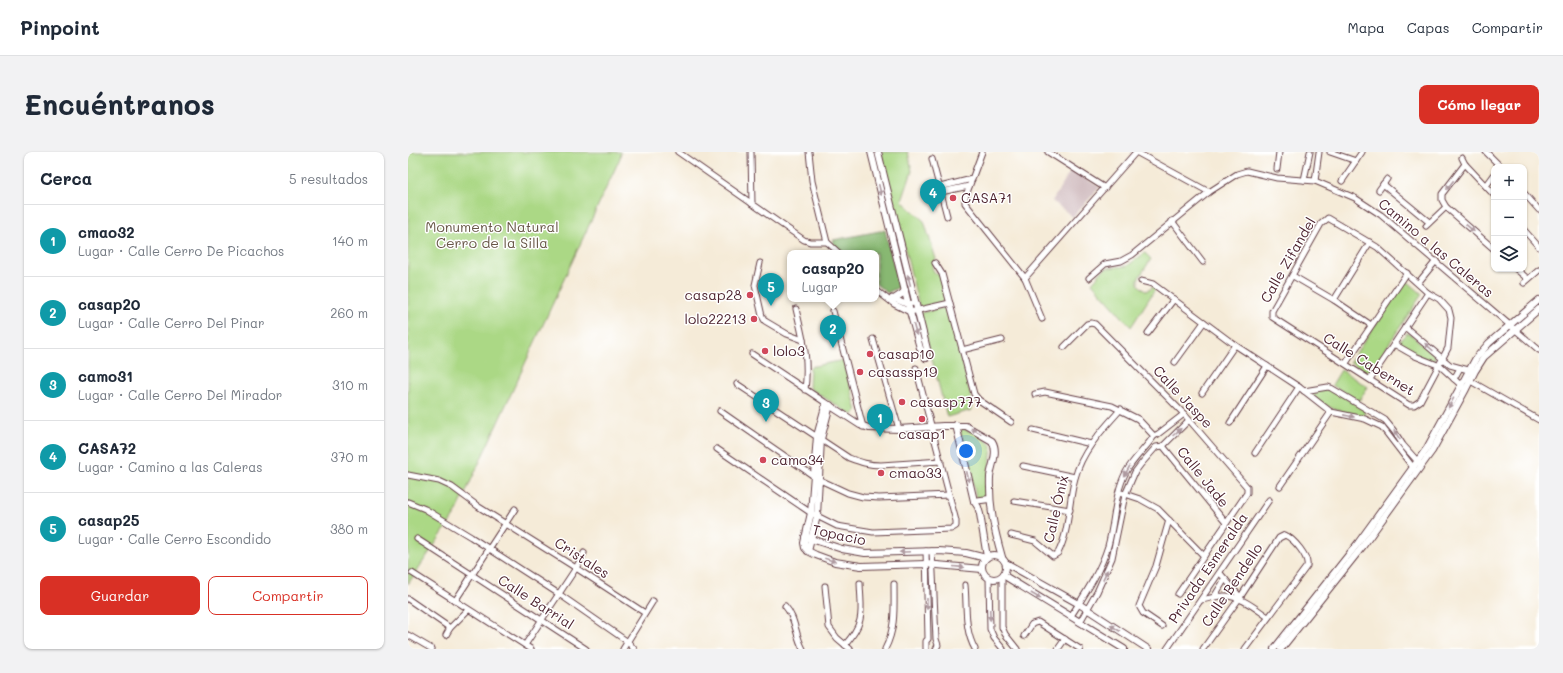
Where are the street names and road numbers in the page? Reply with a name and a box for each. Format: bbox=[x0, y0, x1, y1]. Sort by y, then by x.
street label: Camino a las Caleras bbox=[1375, 194, 1498, 301]
street label: Calle Zifandel bbox=[1255, 214, 1320, 306]
street label: Calle Cabernet bbox=[1320, 328, 1419, 399]
street label: Calle Jaspe bbox=[1149, 361, 1217, 432]
street label: Calle Jade bbox=[1173, 442, 1234, 511]
street label: Calle Ónix bbox=[1038, 473, 1073, 545]
street label: Privada Esmeralda bbox=[1163, 509, 1252, 627]
street label: Topacio bbox=[811, 520, 868, 549]
street label: Cristales bbox=[551, 533, 613, 582]
street label: Calle Bendello bbox=[1197, 539, 1267, 630]
street label: Calle Barrial bbox=[495, 570, 578, 633]

